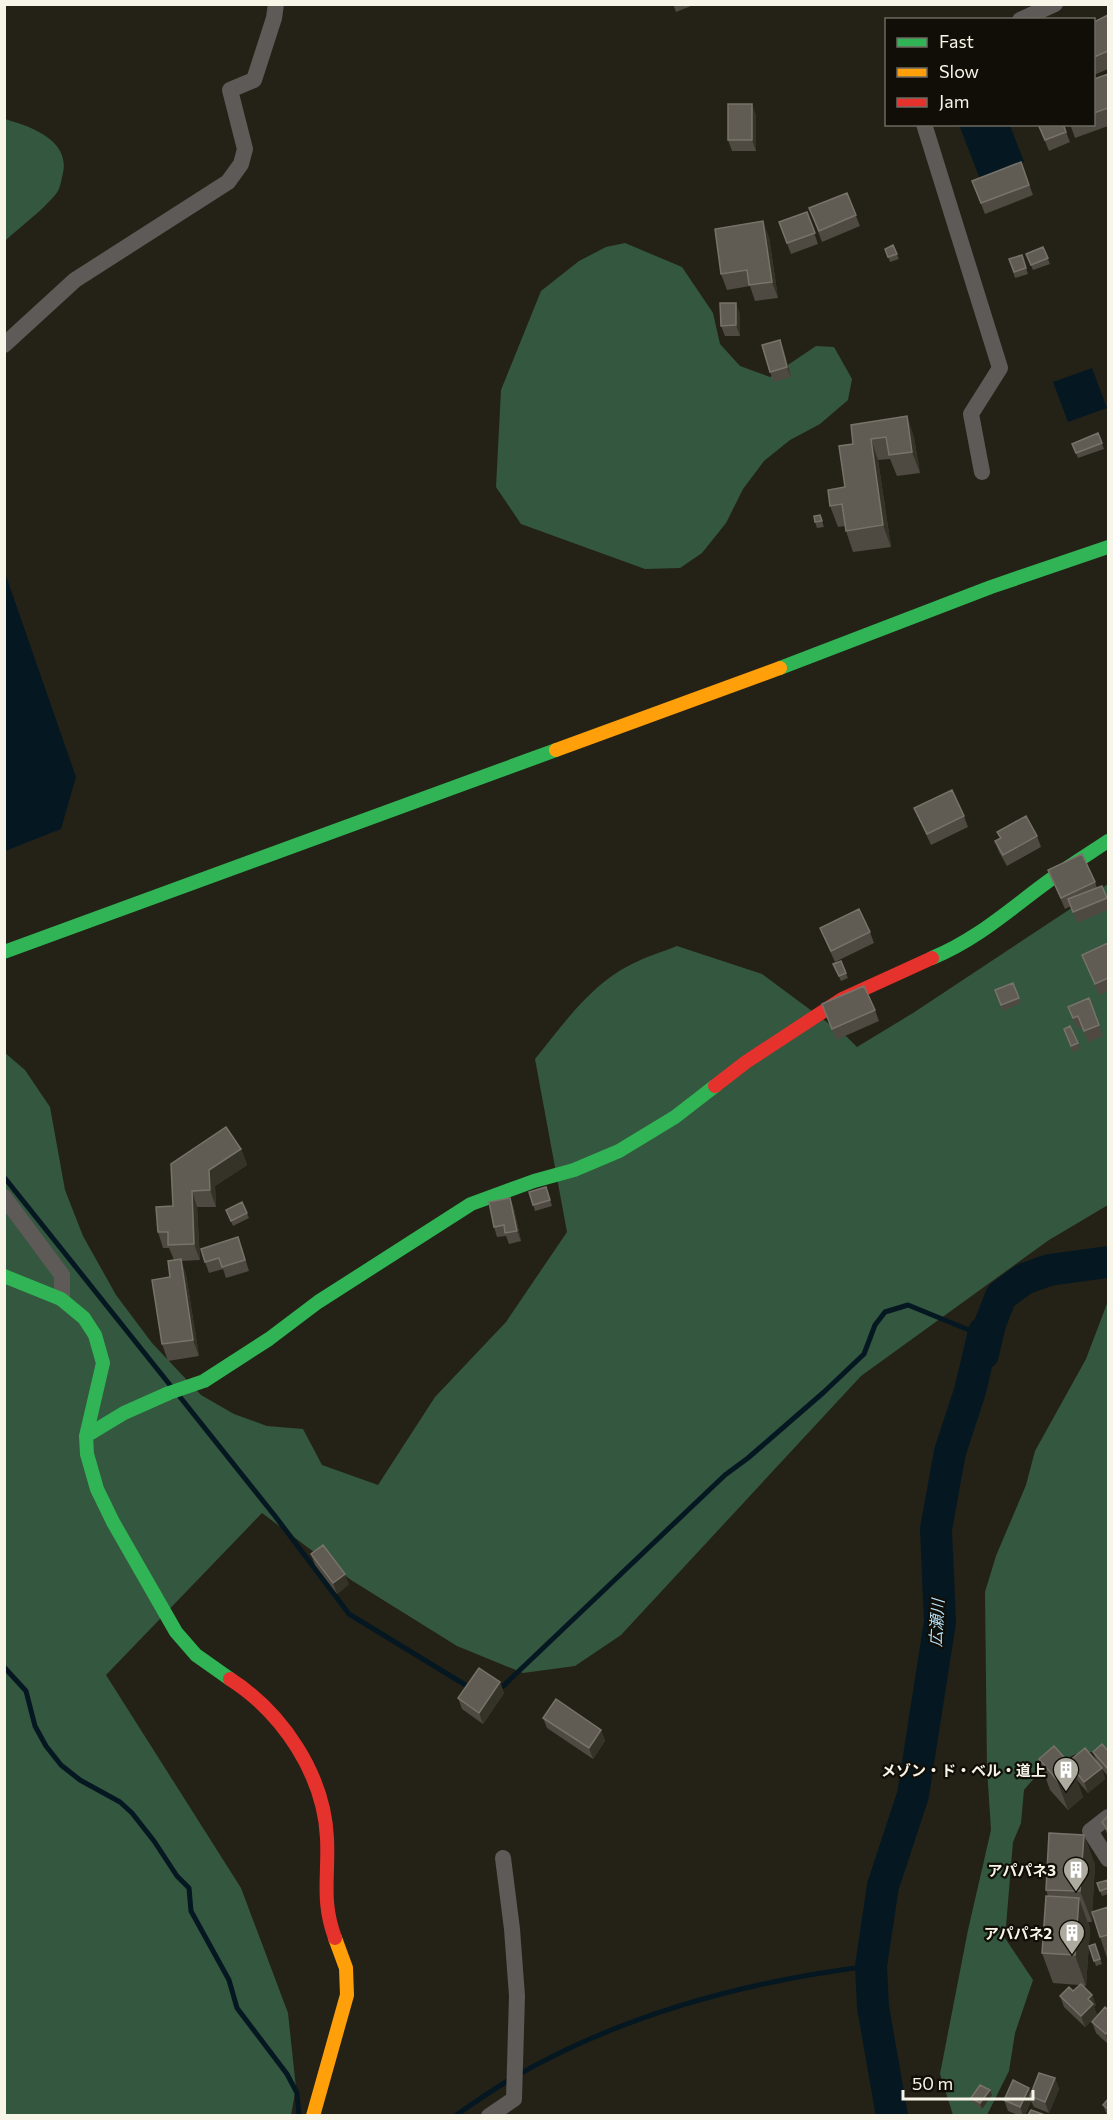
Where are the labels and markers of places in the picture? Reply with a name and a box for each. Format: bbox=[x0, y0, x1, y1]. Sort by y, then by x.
building icon: メゾン・ド・ベル・道上 bbox=[1051, 1755, 1081, 1793]
place label: メゾン・ド・ベル・道上 bbox=[881, 1761, 1046, 1779]
building icon: アパパネ3 bbox=[1061, 1855, 1091, 1893]
place label: アパパネ3 bbox=[988, 1861, 1056, 1879]
building icon: アパパネ2 bbox=[1057, 1918, 1087, 1956]
place label: アパパネ2 bbox=[984, 1924, 1052, 1942]

